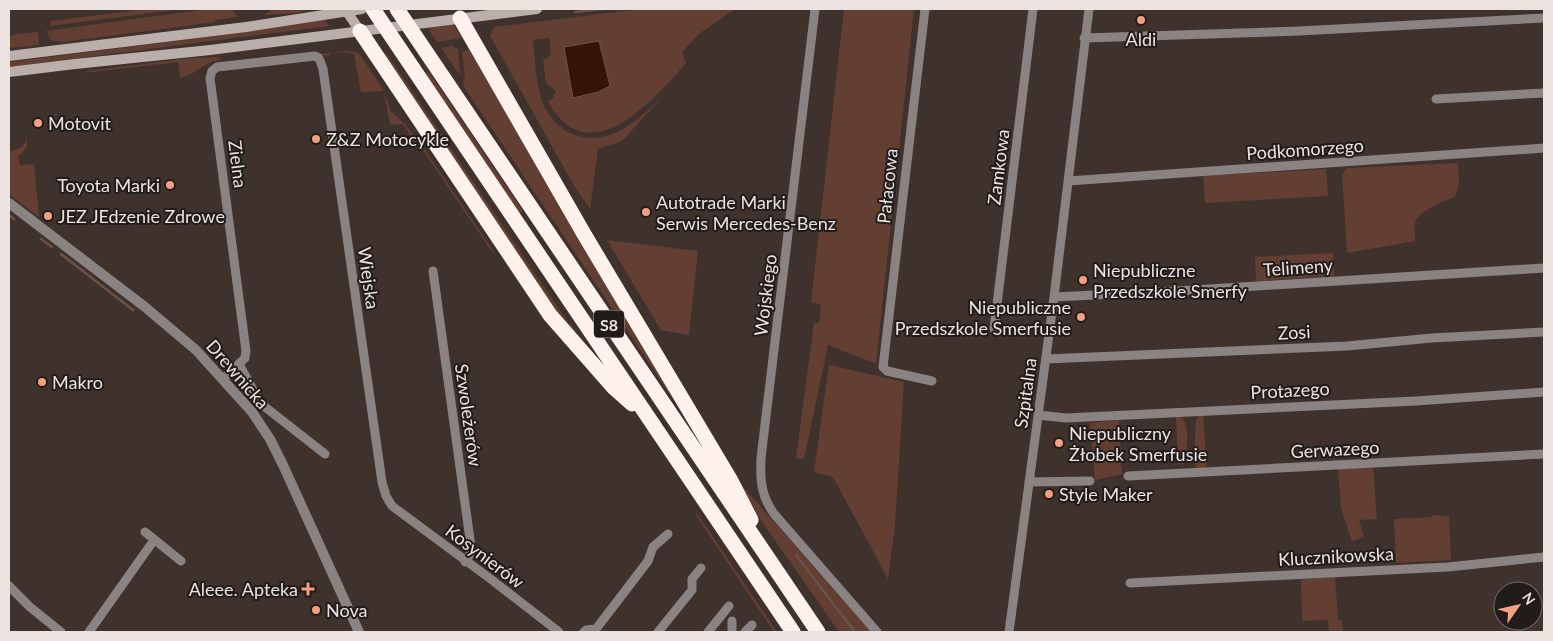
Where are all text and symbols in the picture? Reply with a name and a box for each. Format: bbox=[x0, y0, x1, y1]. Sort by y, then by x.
marker: Aldi bbox=[1135, 14, 1147, 26]
place label: Aldi bbox=[1126, 28, 1156, 50]
place label: Motovit bbox=[48, 112, 111, 134]
marker: Motovit bbox=[32, 117, 44, 129]
place label: Z&Z Motocykle bbox=[326, 128, 449, 150]
street label: Zamkowa bbox=[982, 128, 1014, 206]
marker: Z&Z Motocykle bbox=[310, 133, 322, 145]
street label: Podkomorzego bbox=[1245, 134, 1365, 164]
street label: Zielna bbox=[224, 139, 252, 189]
street label: Pałacowa bbox=[872, 147, 902, 225]
place label: Toyota Marki bbox=[57, 174, 160, 196]
marker: Toyota Marki bbox=[164, 179, 176, 191]
place label: Autotrade Marki Serwis Mercedes-Benz bbox=[656, 191, 836, 234]
place label: JEZ JEdzenie Zdrowe bbox=[58, 205, 225, 227]
marker: Autotrade Marki Serwis Mercedes-Benz bbox=[640, 206, 652, 218]
marker: JEZ JEdzenie Zdrowe bbox=[42, 210, 54, 222]
street label: Wiejska bbox=[354, 245, 384, 311]
street label: Wojskiego bbox=[749, 253, 781, 337]
street label: Telimeny bbox=[1262, 254, 1334, 280]
place label: Niepubliczne Przedszkole Smerfy bbox=[1093, 259, 1248, 302]
marker: Niepubliczne Przedszkole Smerfy bbox=[1077, 274, 1089, 286]
place label: Niepubliczne Przedszkole Smerfusie bbox=[895, 296, 1071, 339]
road number: S8 bbox=[594, 310, 624, 338]
marker: Niepubliczne Przedszkole Smerfusie bbox=[1075, 311, 1087, 323]
street label: Zosi bbox=[1277, 320, 1311, 344]
street label: Drewnicka bbox=[202, 335, 274, 413]
street label: Szpitalna bbox=[1009, 356, 1041, 430]
street label: Szwoleżerów bbox=[451, 362, 487, 468]
place label: Makro bbox=[52, 371, 103, 393]
marker: Makro bbox=[36, 376, 48, 388]
street label: Protazego bbox=[1250, 377, 1330, 403]
place label: Niepubliczny Żłobek Smerfusie bbox=[1069, 422, 1207, 465]
street label: Gerwazego bbox=[1290, 436, 1380, 462]
marker: Niepubliczny Żłobek Smerfusie bbox=[1053, 437, 1065, 449]
place label: Style Maker bbox=[1059, 483, 1153, 505]
marker: Style Maker bbox=[1043, 488, 1055, 500]
street label: Kosynierów bbox=[441, 519, 529, 593]
street label: Klucznikowska bbox=[1278, 542, 1394, 570]
place label: Aleee. Apteka bbox=[189, 578, 298, 600]
north arrow bbox=[1493, 581, 1543, 631]
marker: Aleee. Apteka bbox=[302, 583, 314, 595]
text: N bbox=[1519, 589, 1539, 608]
place label: Nova bbox=[326, 599, 367, 621]
marker: Nova bbox=[310, 604, 322, 616]

